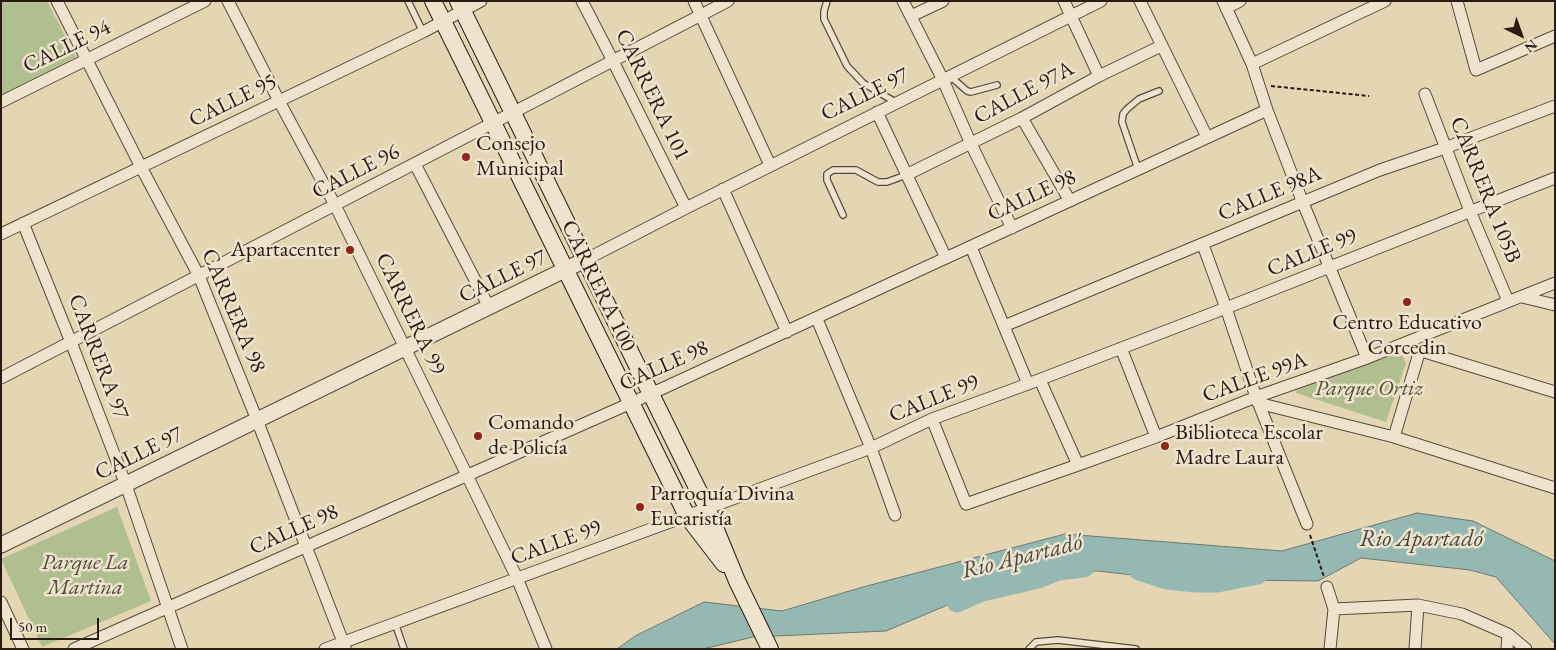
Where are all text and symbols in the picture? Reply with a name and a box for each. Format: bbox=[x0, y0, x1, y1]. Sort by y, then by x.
north arrow bbox=[1496, 10, 1546, 60]
street label: CALLE 94 bbox=[19, 14, 115, 80]
street label: CARRERA 101 bbox=[609, 25, 695, 165]
text: N bbox=[1521, 36, 1541, 57]
street label: CALLE 97A bbox=[969, 56, 1079, 130]
street label: CALLE 97 bbox=[817, 62, 913, 128]
street label: CALLE 95 bbox=[185, 68, 281, 134]
street label: CARRERA 105B bbox=[1444, 113, 1526, 267]
place label: Consejo Municipal bbox=[476, 131, 564, 182]
street label: CALLE 96 bbox=[308, 139, 404, 205]
marker: Consejo Municipal bbox=[460, 151, 472, 163]
street label: CALLE 98A bbox=[1214, 160, 1326, 228]
street label: CALLE 98 bbox=[984, 164, 1080, 228]
street label: CARRERA 100 bbox=[555, 216, 641, 356]
street label: CALLE 99 bbox=[1263, 223, 1361, 283]
place label: Apartacenter bbox=[230, 237, 340, 263]
marker: Apartacenter bbox=[344, 244, 356, 256]
street label: CALLE 97 bbox=[455, 244, 551, 310]
street label: CARRERA 98 bbox=[195, 245, 271, 377]
street label: CARRERA 99 bbox=[369, 249, 451, 379]
street label: CARRERA 97 bbox=[62, 291, 134, 423]
marker: Centro Educativo Corcedin bbox=[1401, 296, 1413, 308]
place label: Centro Educativo Corcedin bbox=[1332, 310, 1482, 362]
street label: CALLE 98 bbox=[615, 335, 713, 397]
street label: CALLE 99A bbox=[1199, 347, 1311, 409]
street label: CALLE 99 bbox=[885, 369, 983, 429]
park label: Parque Ortiz bbox=[1315, 376, 1423, 402]
place label: Comando de Policía bbox=[488, 410, 574, 462]
place label: Biblioteca Escolar Madre Laura bbox=[1175, 420, 1323, 472]
street label: CALLE 97 bbox=[91, 421, 187, 487]
marker: Comando de Policía bbox=[472, 430, 484, 442]
marker: Biblioteca Escolar Madre Laura bbox=[1159, 440, 1171, 452]
place label: Parroquía Divina Eucaristía bbox=[650, 481, 794, 532]
street label: CALLE 98 bbox=[245, 499, 343, 561]
marker: Parroquía Divina Eucaristía bbox=[634, 501, 646, 513]
street label: CALLE 99 bbox=[507, 514, 605, 572]
water label: Rio Apartadó bbox=[1359, 525, 1483, 553]
water label: Río Apartadó bbox=[959, 528, 1085, 586]
park label: Parque La Martina bbox=[42, 550, 128, 602]
scale bar bbox=[12, 608, 101, 640]
text: 50 m bbox=[18, 617, 47, 636]

